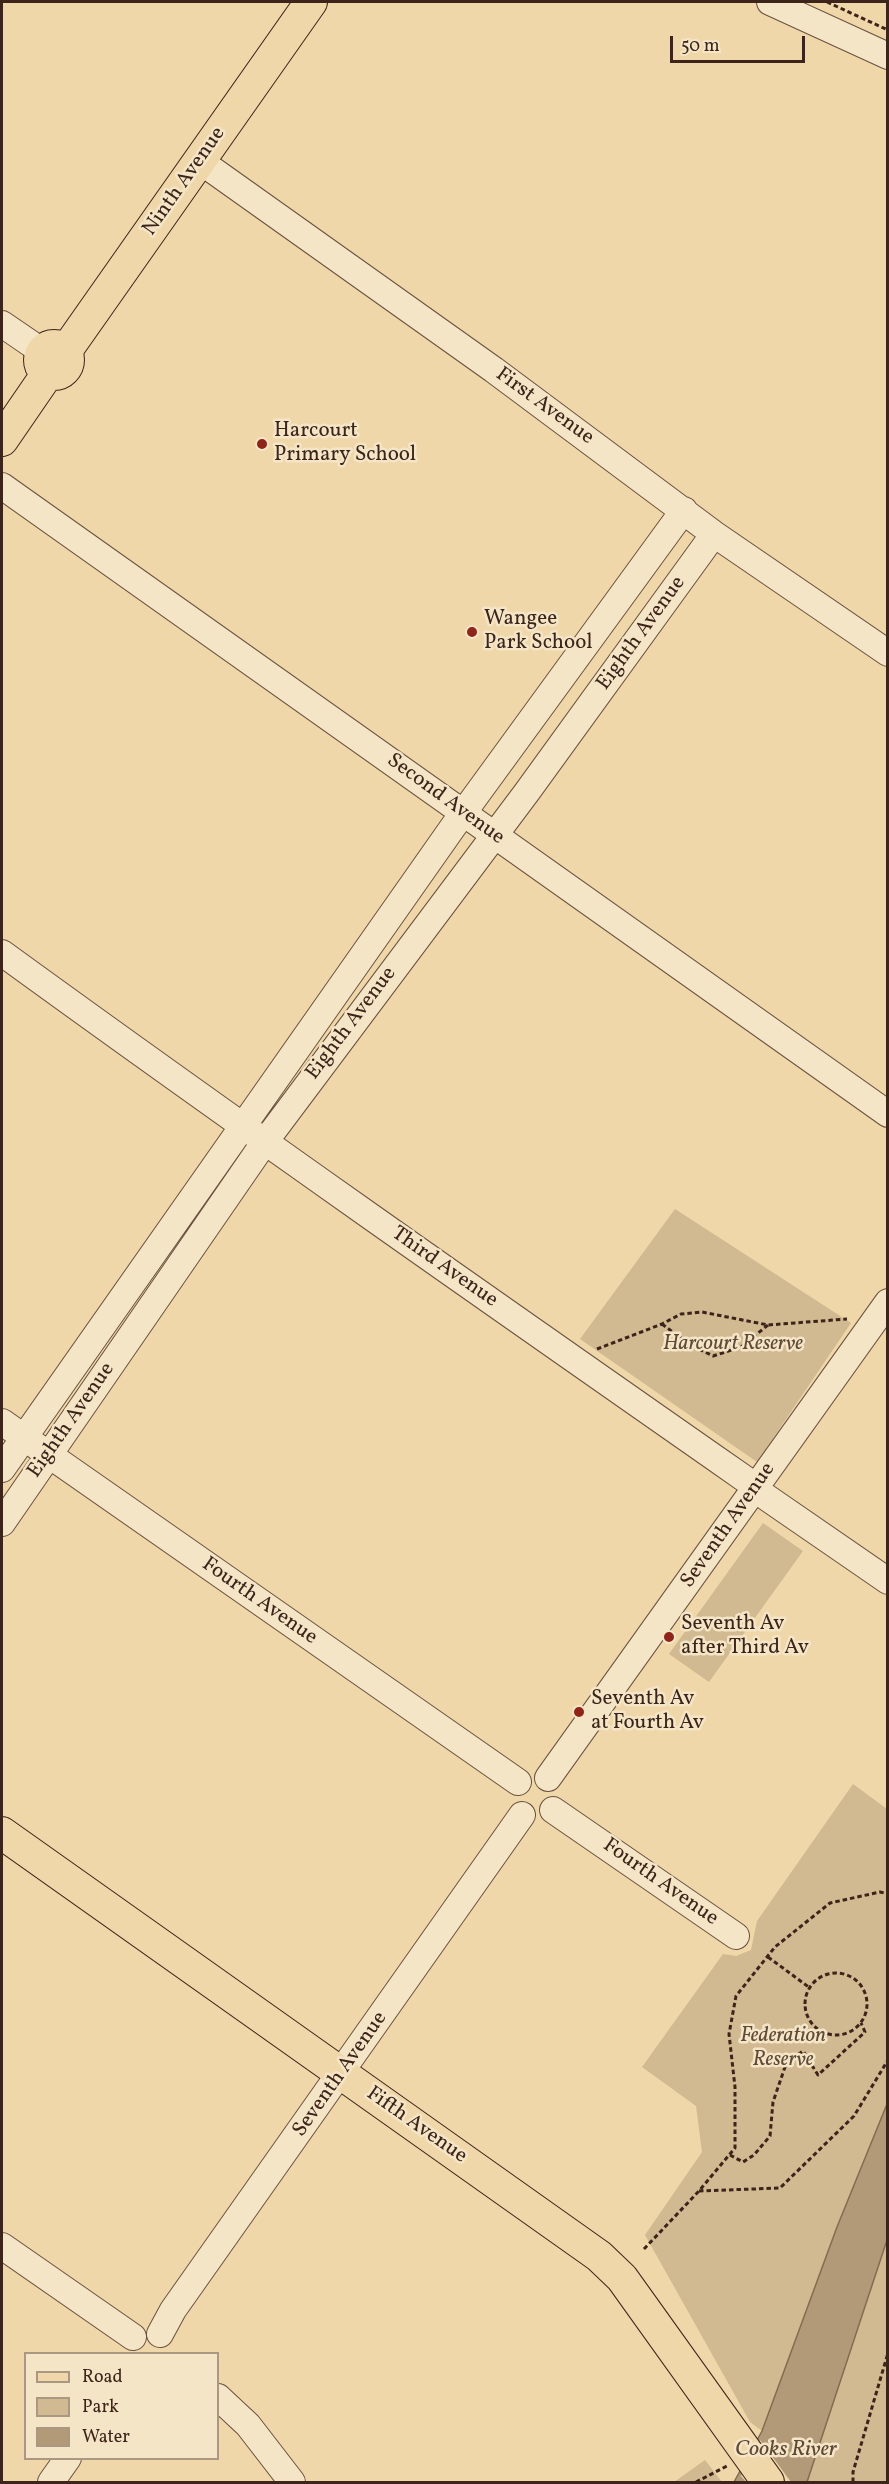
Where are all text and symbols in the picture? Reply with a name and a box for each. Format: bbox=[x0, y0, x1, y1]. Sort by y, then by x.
scale bar bbox=[673, 24, 808, 62]
text: 50 m bbox=[681, 34, 720, 59]
street label: Ninth Avenue bbox=[138, 123, 232, 241]
street label: First Avenue bbox=[490, 363, 598, 451]
place label: Harcourt Primary School bbox=[274, 419, 416, 469]
marker: Harcourt Primary School bbox=[255, 437, 269, 451]
street label: Eighth Avenue bbox=[592, 572, 692, 696]
place label: Wangee Park School bbox=[484, 607, 592, 657]
marker: Wangee Park School bbox=[465, 625, 479, 639]
street label: Second Avenue bbox=[381, 749, 509, 851]
street label: Eighth Avenue bbox=[301, 963, 403, 1085]
street label: Third Avenue bbox=[386, 1222, 502, 1314]
park label: Harcourt Reserve bbox=[663, 1332, 803, 1358]
street label: Eighth Avenue bbox=[23, 1358, 121, 1484]
street label: Seventh Avenue bbox=[676, 1458, 782, 1594]
street label: Fourth Avenue bbox=[196, 1553, 322, 1651]
place label: Seventh Av after Third Av bbox=[681, 1612, 809, 1662]
marker: Seventh Av after Third Av bbox=[662, 1630, 676, 1644]
place label: Seventh Av at Fourth Av bbox=[591, 1687, 704, 1737]
marker: Seventh Av at Fourth Av bbox=[572, 1705, 586, 1719]
street label: Fourth Avenue bbox=[597, 1834, 723, 1932]
street label: Seventh Avenue bbox=[288, 2007, 394, 2143]
park label: Federation Reserve bbox=[740, 2024, 826, 2074]
street label: Fifth Avenue bbox=[361, 2082, 471, 2170]
legend bbox=[24, 2352, 219, 2460]
text: Road bbox=[82, 2365, 123, 2390]
text: Park bbox=[82, 2395, 119, 2420]
text: Water bbox=[82, 2425, 130, 2450]
water label: Cooks River bbox=[735, 2438, 837, 2464]

